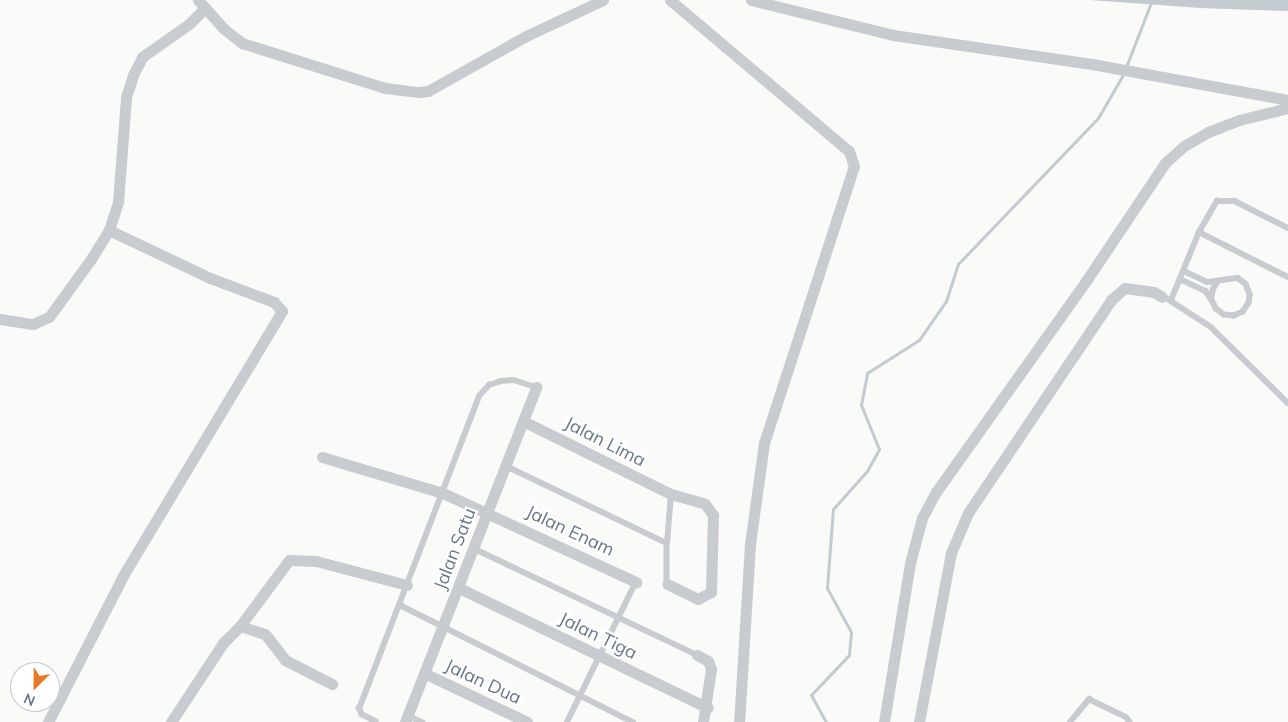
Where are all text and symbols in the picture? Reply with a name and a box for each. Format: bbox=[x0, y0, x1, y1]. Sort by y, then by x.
street label: Jalan Lima bbox=[561, 412, 649, 472]
street label: Jalan Enam bbox=[522, 501, 618, 561]
street label: Jalan Satu bbox=[430, 505, 480, 593]
street label: Jalan Tiga bbox=[556, 608, 640, 664]
street label: Jalan Dua bbox=[441, 655, 525, 709]
north arrow bbox=[10, 662, 60, 712]
text: N bbox=[21, 690, 38, 710]

